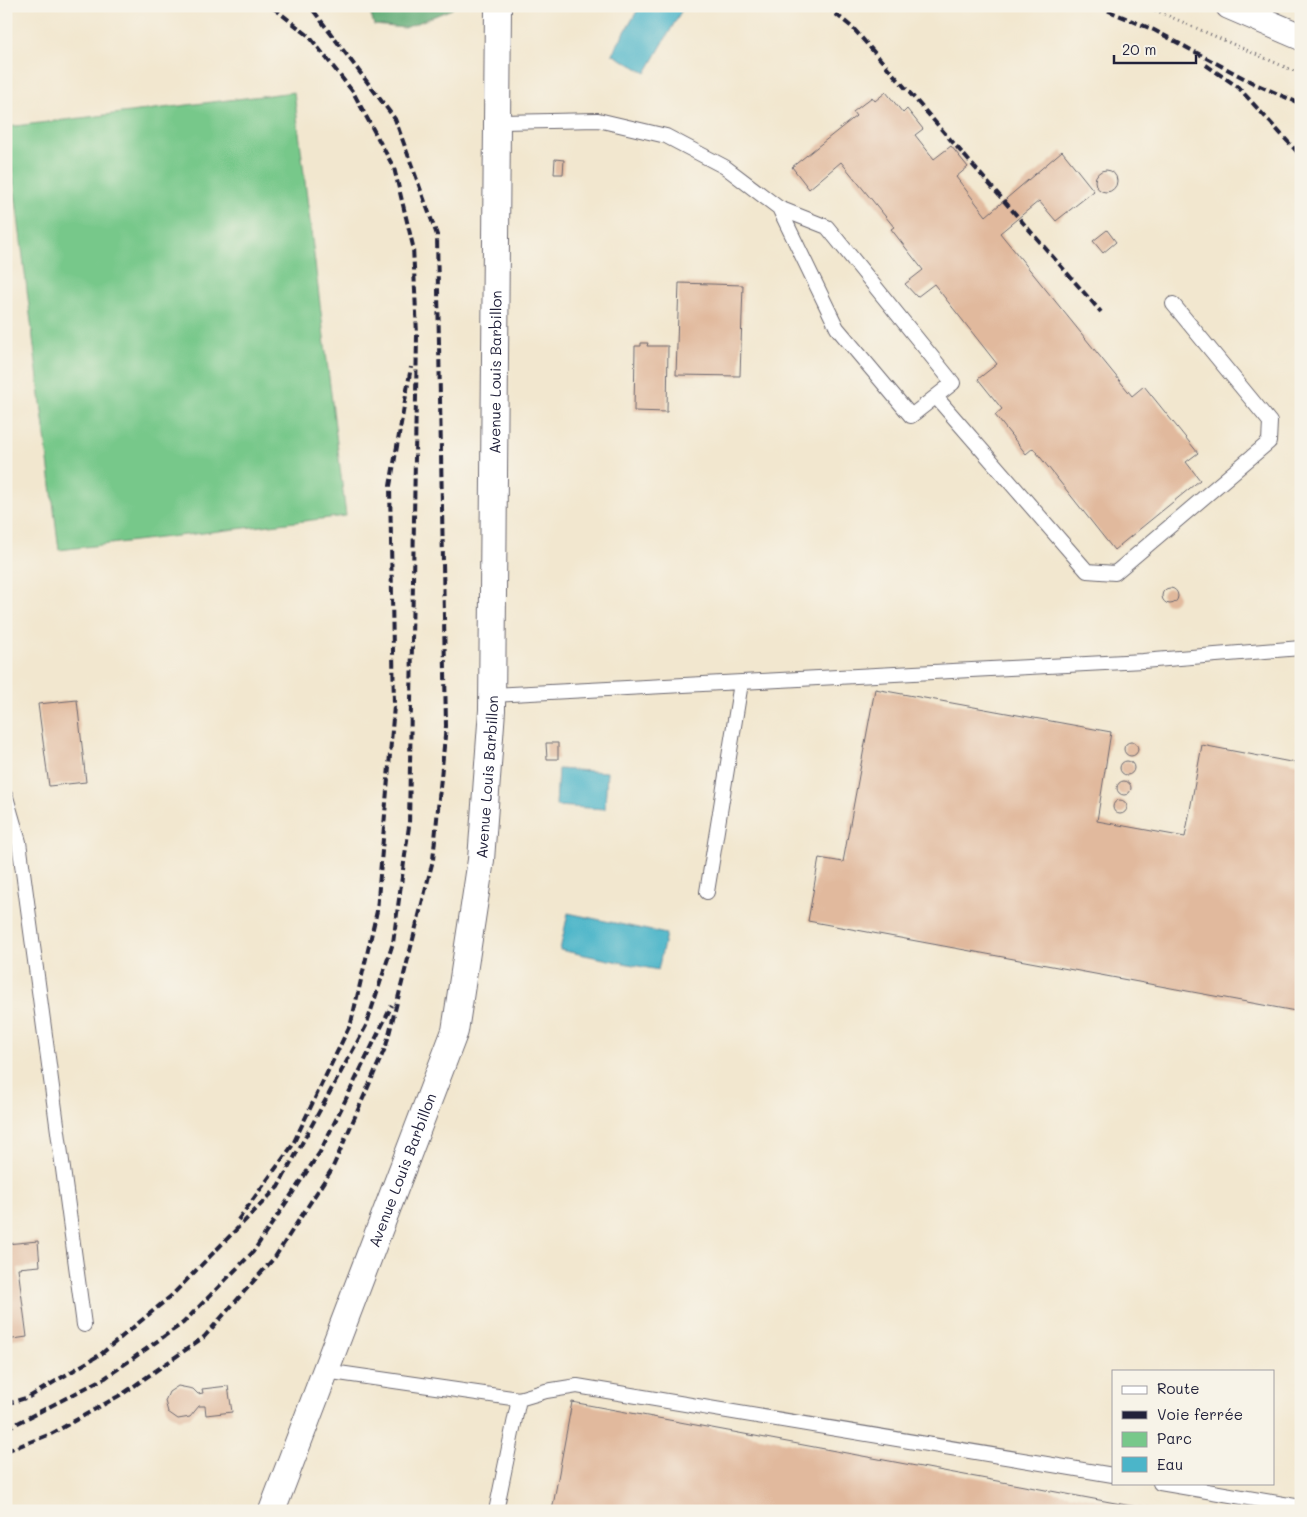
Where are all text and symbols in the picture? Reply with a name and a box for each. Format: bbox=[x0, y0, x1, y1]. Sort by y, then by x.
scale bar bbox=[1114, 32, 1197, 64]
text: 20 m bbox=[1122, 39, 1156, 59]
street label: Avenue Louis Barbillon bbox=[484, 290, 506, 454]
street label: Avenue Louis Barbillon bbox=[471, 695, 502, 859]
street label: Avenue Louis Barbillon bbox=[364, 1090, 441, 1250]
legend bbox=[1112, 1370, 1274, 1484]
text: Route bbox=[1157, 1378, 1200, 1398]
text: Voie ferrée bbox=[1157, 1404, 1243, 1424]
text: Parc bbox=[1157, 1428, 1192, 1448]
text: Eau bbox=[1157, 1454, 1183, 1474]

